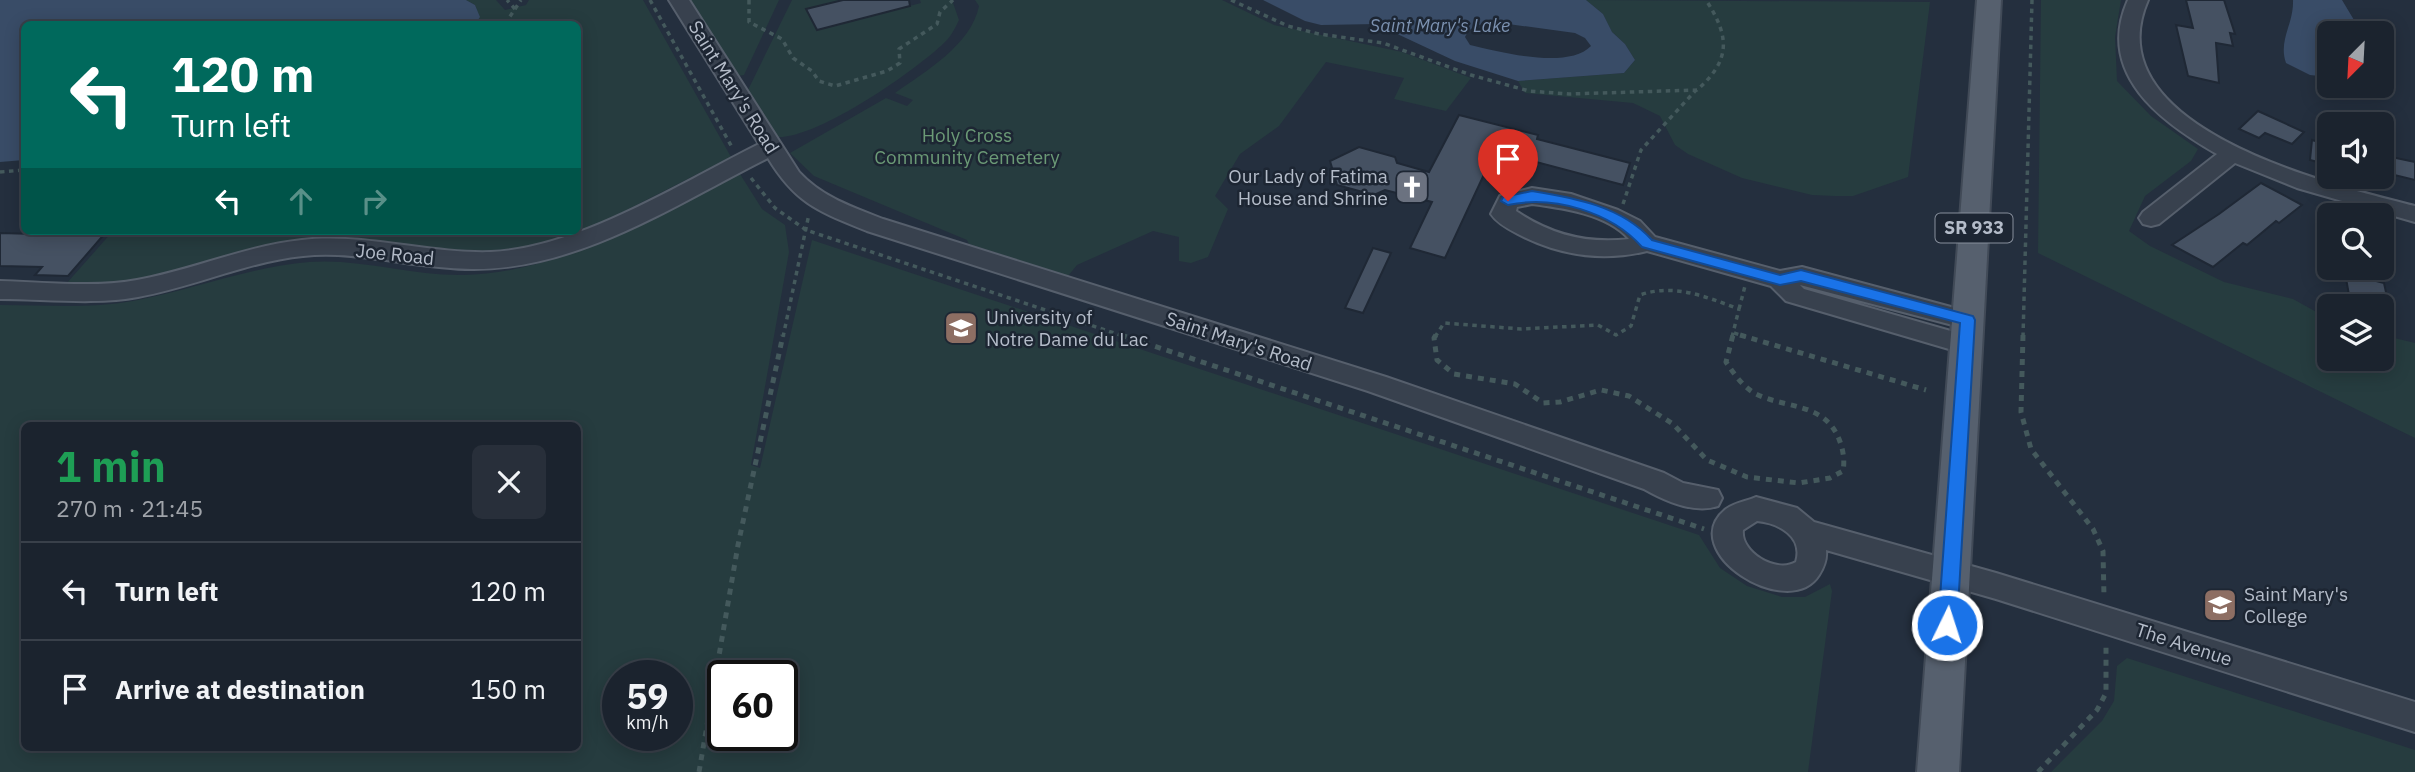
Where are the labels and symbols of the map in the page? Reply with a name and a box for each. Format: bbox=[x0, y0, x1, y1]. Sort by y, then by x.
water label: Saint Mary's Lake bbox=[1370, 14, 1510, 37]
street label: Saint Mary's Road bbox=[683, 16, 785, 158]
north arrow bbox=[2317, 21, 2394, 98]
park label: Holy Cross Community Cemetery bbox=[874, 123, 1060, 169]
pin bbox=[1478, 129, 1538, 201]
place label: Our Lady of Fatima House and Shrine bbox=[1228, 164, 1388, 210]
church icon: Our Lady of Fatima House and Shrine bbox=[1393, 168, 1431, 206]
road number: SR 933 bbox=[1936, 213, 2012, 242]
street label: Joe Road bbox=[354, 238, 436, 270]
place label: University of Notre Dame du Lac bbox=[986, 305, 1149, 351]
street label: Saint Mary's Road bbox=[1163, 306, 1315, 376]
school or university icon: University of Notre Dame du Lac bbox=[942, 309, 980, 347]
place label: Saint Mary's College bbox=[2244, 582, 2348, 628]
school or university icon: Saint Mary's College bbox=[2201, 586, 2239, 624]
position arrow bbox=[1910, 588, 1984, 662]
street label: The Avenue bbox=[2133, 617, 2235, 671]
speed limit sign: 60 bbox=[707, 660, 798, 751]

